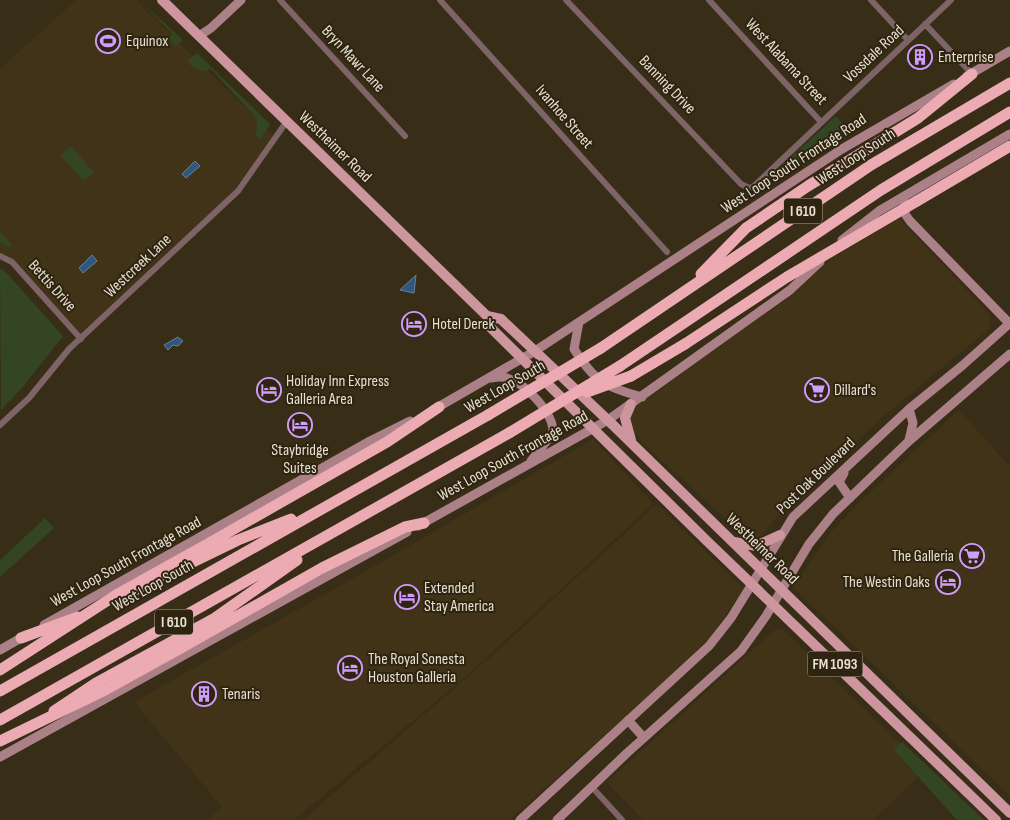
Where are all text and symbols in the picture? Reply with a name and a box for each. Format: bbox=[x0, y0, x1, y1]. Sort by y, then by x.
street label: West Alabama Street bbox=[741, 15, 831, 109]
street label: Vossdale Road bbox=[840, 21, 908, 87]
street label: Bryn Mawr Lane bbox=[317, 22, 389, 96]
sports icon: Equinox bbox=[95, 28, 121, 54]
place label: Equinox bbox=[126, 32, 168, 51]
building icon: Enterprise bbox=[907, 44, 933, 70]
place label: Enterprise bbox=[938, 48, 994, 67]
street label: Banning Drive bbox=[635, 52, 699, 118]
street label: Ivanhoe Street bbox=[531, 81, 597, 153]
street label: Westheimer Road bbox=[295, 108, 375, 186]
street label: West Loop South Frontage Road bbox=[718, 110, 870, 218]
street label: West Loop South bbox=[813, 125, 899, 189]
road number: I 610 bbox=[784, 198, 822, 224]
street label: Westcreek Lane bbox=[101, 230, 175, 302]
street label: Bettis Drive bbox=[24, 256, 80, 316]
hotel icon: Hotel Derek bbox=[401, 311, 427, 337]
place label: Hotel Derek bbox=[432, 315, 495, 334]
street label: West Loop South bbox=[461, 356, 549, 418]
place label: Holiday Inn Express Galleria Area bbox=[286, 372, 390, 409]
hotel icon: Holiday Inn Express Galleria Area bbox=[256, 377, 282, 403]
supermarket icon: Dillard's bbox=[804, 377, 830, 403]
place label: Dillard's bbox=[834, 381, 876, 400]
street label: West Loop South Frontage Road bbox=[434, 407, 592, 505]
hotel icon: Staybridge Suites bbox=[287, 412, 313, 438]
street label: Post Oak Boulevard bbox=[773, 434, 859, 518]
place label: Staybridge Suites bbox=[271, 441, 329, 478]
street label: Westheimer Road bbox=[722, 510, 802, 588]
street label: West Loop South Frontage Road bbox=[47, 513, 205, 611]
supermarket icon: The Galleria bbox=[959, 543, 985, 569]
place label: The Galleria bbox=[892, 547, 954, 566]
street label: West Loop South bbox=[109, 556, 197, 616]
hotel icon: The Westin Oaks bbox=[935, 569, 961, 595]
place label: The Westin Oaks bbox=[843, 573, 930, 592]
place label: Extended Stay America bbox=[424, 579, 494, 616]
hotel icon: Extended Stay America bbox=[394, 584, 420, 610]
road number: I 610 bbox=[155, 610, 193, 634]
place label: The Royal Sonesta Houston Galleria bbox=[368, 650, 465, 687]
road number: FM 1093 bbox=[808, 652, 862, 676]
hotel icon: The Royal Sonesta Houston Galleria bbox=[337, 655, 363, 681]
building icon: Tenaris bbox=[191, 681, 217, 707]
place label: Tenaris bbox=[222, 685, 260, 704]

